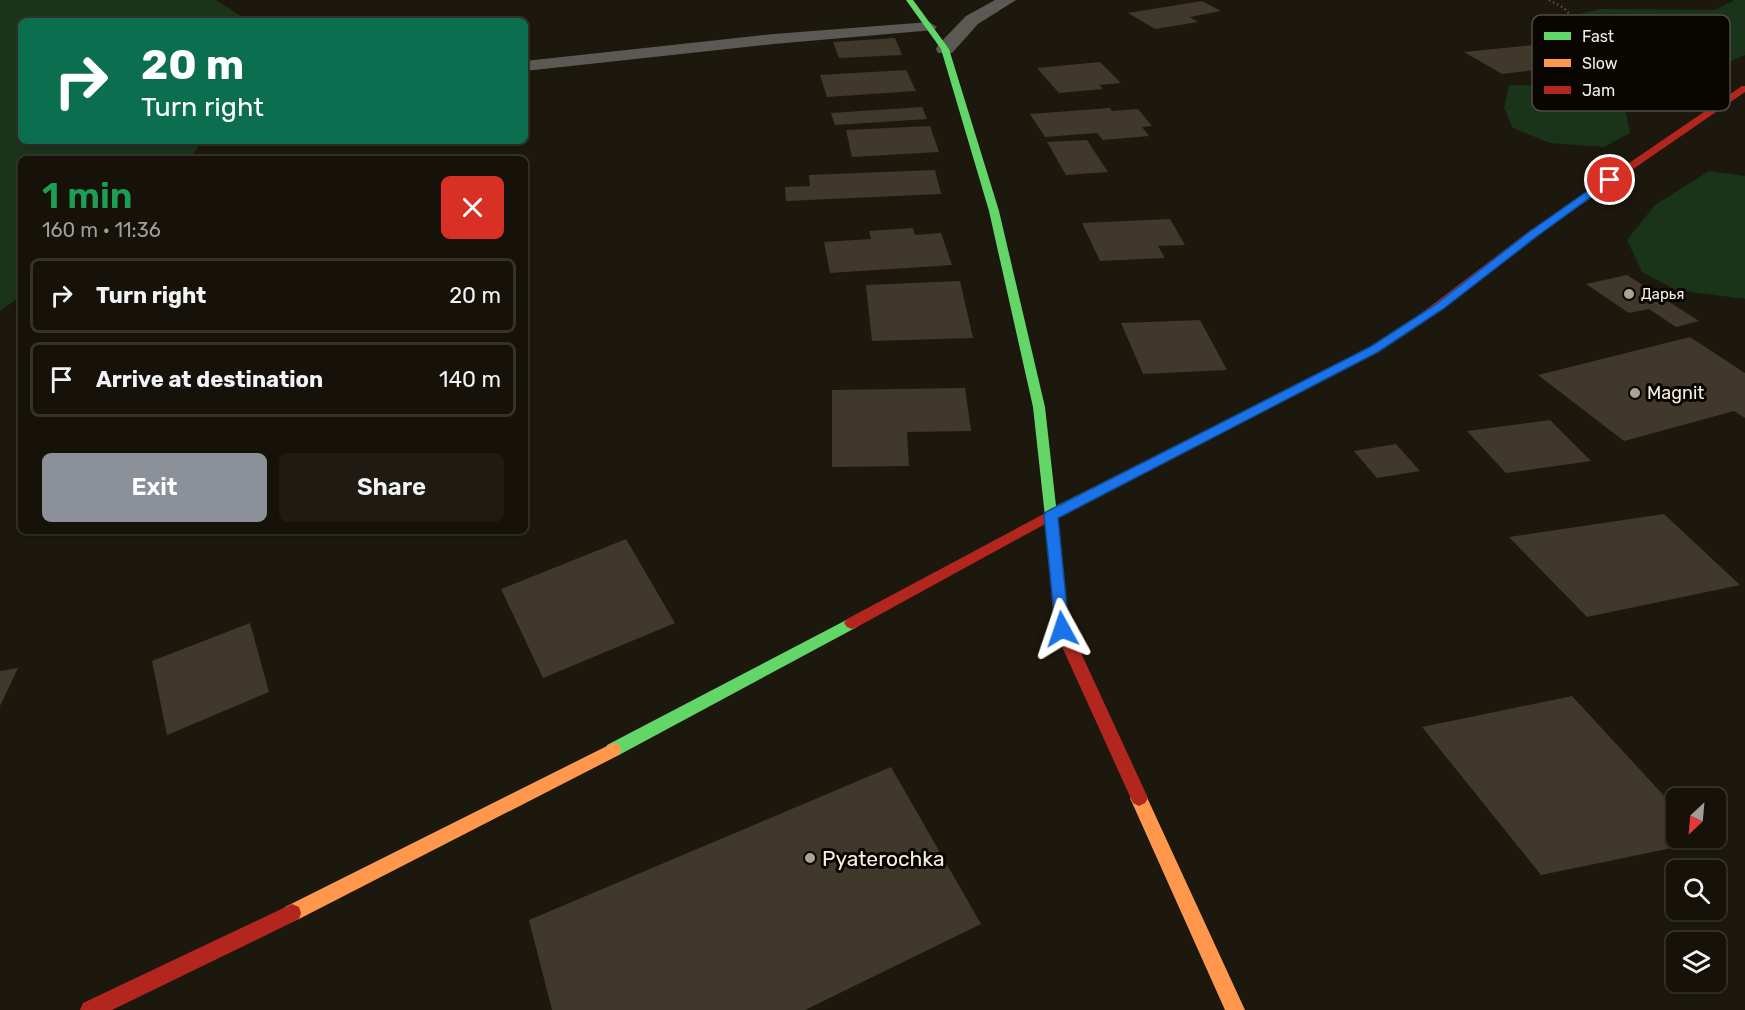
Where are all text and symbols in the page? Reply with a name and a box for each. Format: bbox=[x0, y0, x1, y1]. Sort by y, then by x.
legend bbox=[1532, 15, 1730, 111]
text: Fast bbox=[1582, 27, 1614, 46]
text: 20 m bbox=[141, 40, 244, 90]
icon: right bbox=[42, 42, 120, 120]
text: Slow bbox=[1582, 54, 1618, 73]
text: Jam bbox=[1582, 81, 1615, 100]
text: Turn right bbox=[141, 91, 264, 123]
pin bbox=[1584, 154, 1635, 205]
icon: arrive bbox=[1593, 163, 1626, 196]
text: 1 min bbox=[42, 174, 133, 217]
button: close bbox=[441, 176, 504, 239]
text: 160 m · 11:36 bbox=[42, 218, 161, 242]
icon: right bbox=[45, 279, 78, 312]
text: Turn right bbox=[96, 282, 206, 309]
text: 20 m bbox=[449, 282, 501, 309]
place label: Дарья bbox=[1641, 285, 1685, 303]
marker: Дарья bbox=[1622, 287, 1636, 301]
icon: arrive bbox=[45, 363, 78, 396]
text: Arrive at destination bbox=[96, 366, 323, 393]
text: 140 m bbox=[439, 366, 501, 393]
place label: Magnit bbox=[1647, 382, 1704, 404]
marker: Magnit bbox=[1628, 386, 1642, 400]
button: Exit bbox=[42, 453, 267, 522]
button: Share bbox=[279, 453, 504, 522]
position arrow bbox=[1030, 597, 1094, 661]
north arrow bbox=[1666, 788, 1726, 848]
map controls bbox=[1666, 788, 1726, 992]
place label: Pyaterochka bbox=[822, 846, 945, 871]
marker: Pyaterochka bbox=[803, 851, 817, 865]
button: search bbox=[1666, 860, 1726, 920]
button: layers bbox=[1666, 932, 1726, 992]

